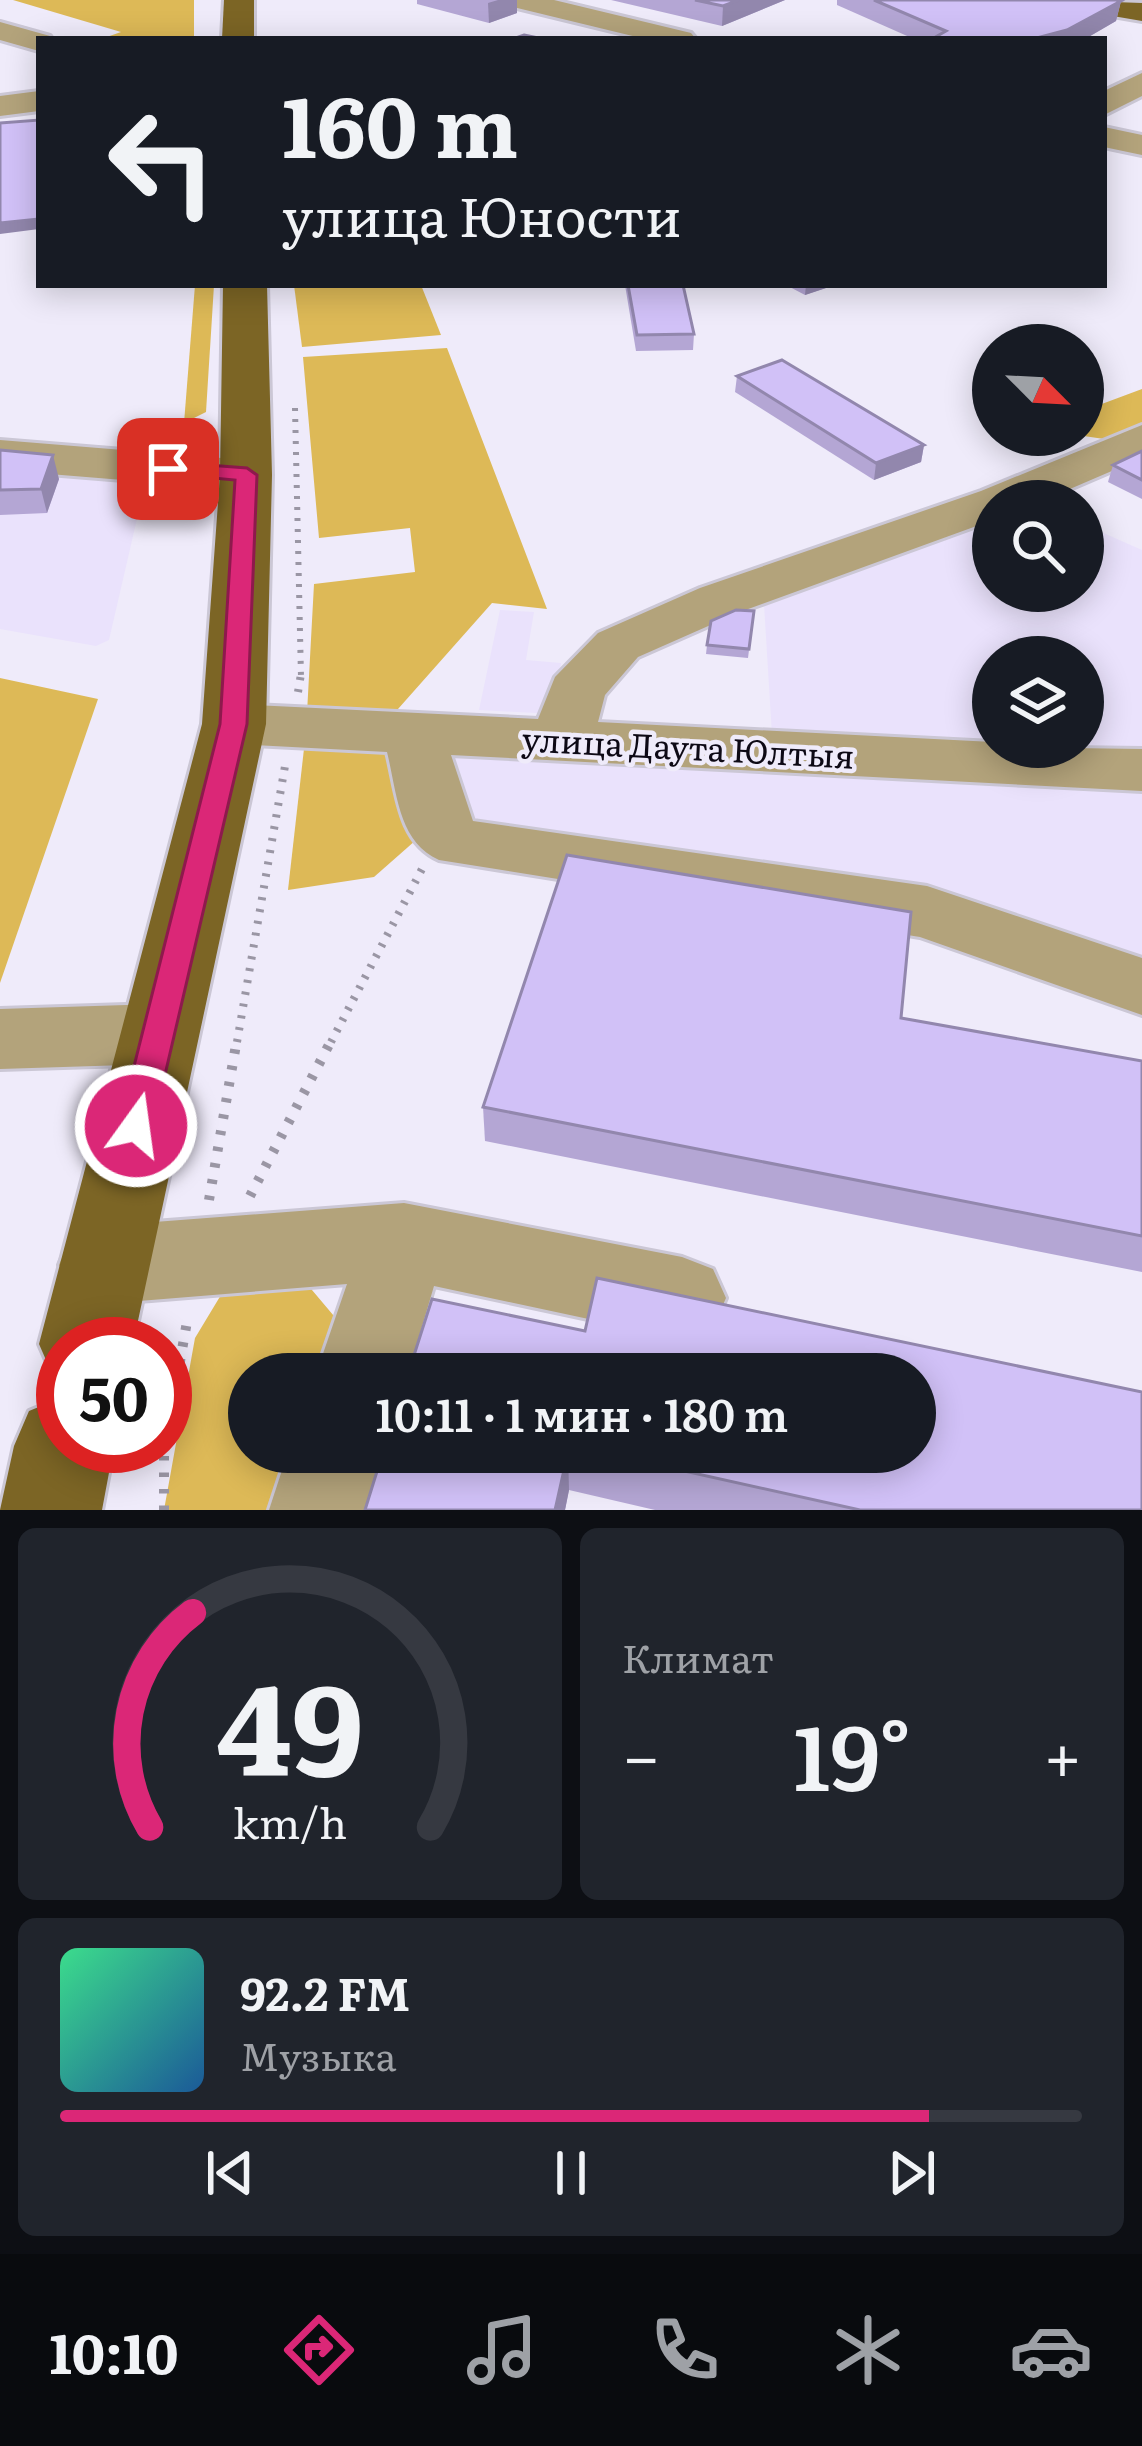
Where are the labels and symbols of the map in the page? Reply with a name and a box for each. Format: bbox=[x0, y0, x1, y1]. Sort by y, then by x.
north arrow bbox=[972, 324, 1104, 456]
pin bbox=[117, 418, 219, 520]
street label: улица Даута Юлтыя bbox=[521, 712, 856, 779]
position arrow bbox=[73, 1063, 199, 1189]
speed limit sign: 50 bbox=[36, 1317, 192, 1473]

